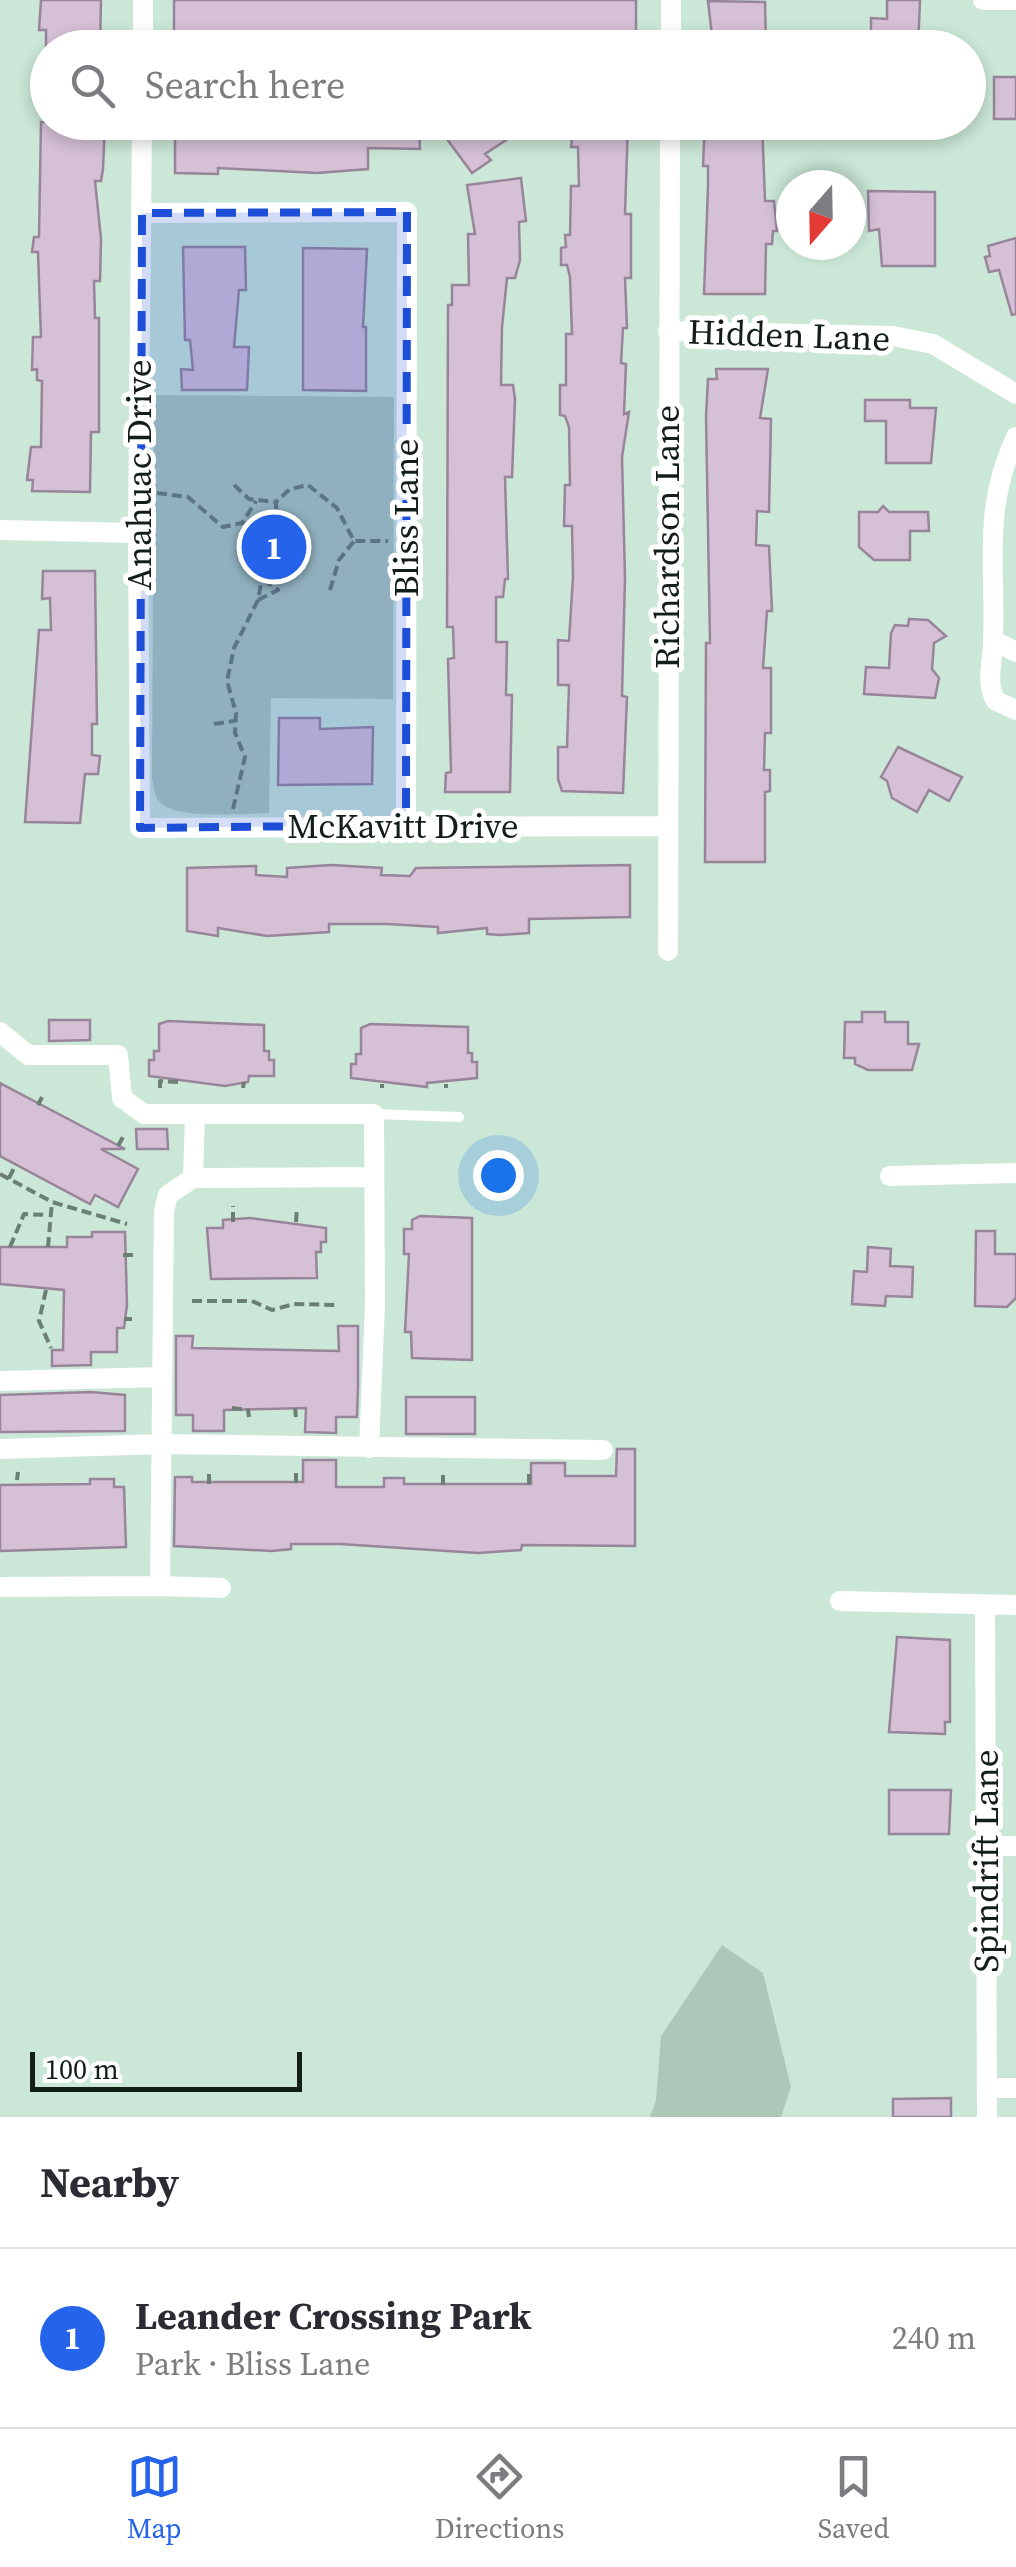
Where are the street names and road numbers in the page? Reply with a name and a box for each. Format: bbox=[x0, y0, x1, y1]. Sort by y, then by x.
street label: Hidden Lane bbox=[687, 307, 891, 363]
street label: Anahuac Drive bbox=[115, 360, 163, 590]
street label: Richardson Lane bbox=[643, 405, 691, 669]
street label: Bliss Lane bbox=[382, 439, 430, 597]
street label: McKavitt Drive bbox=[287, 802, 519, 850]
street label: Spindrift Lane bbox=[962, 1750, 1010, 1972]

